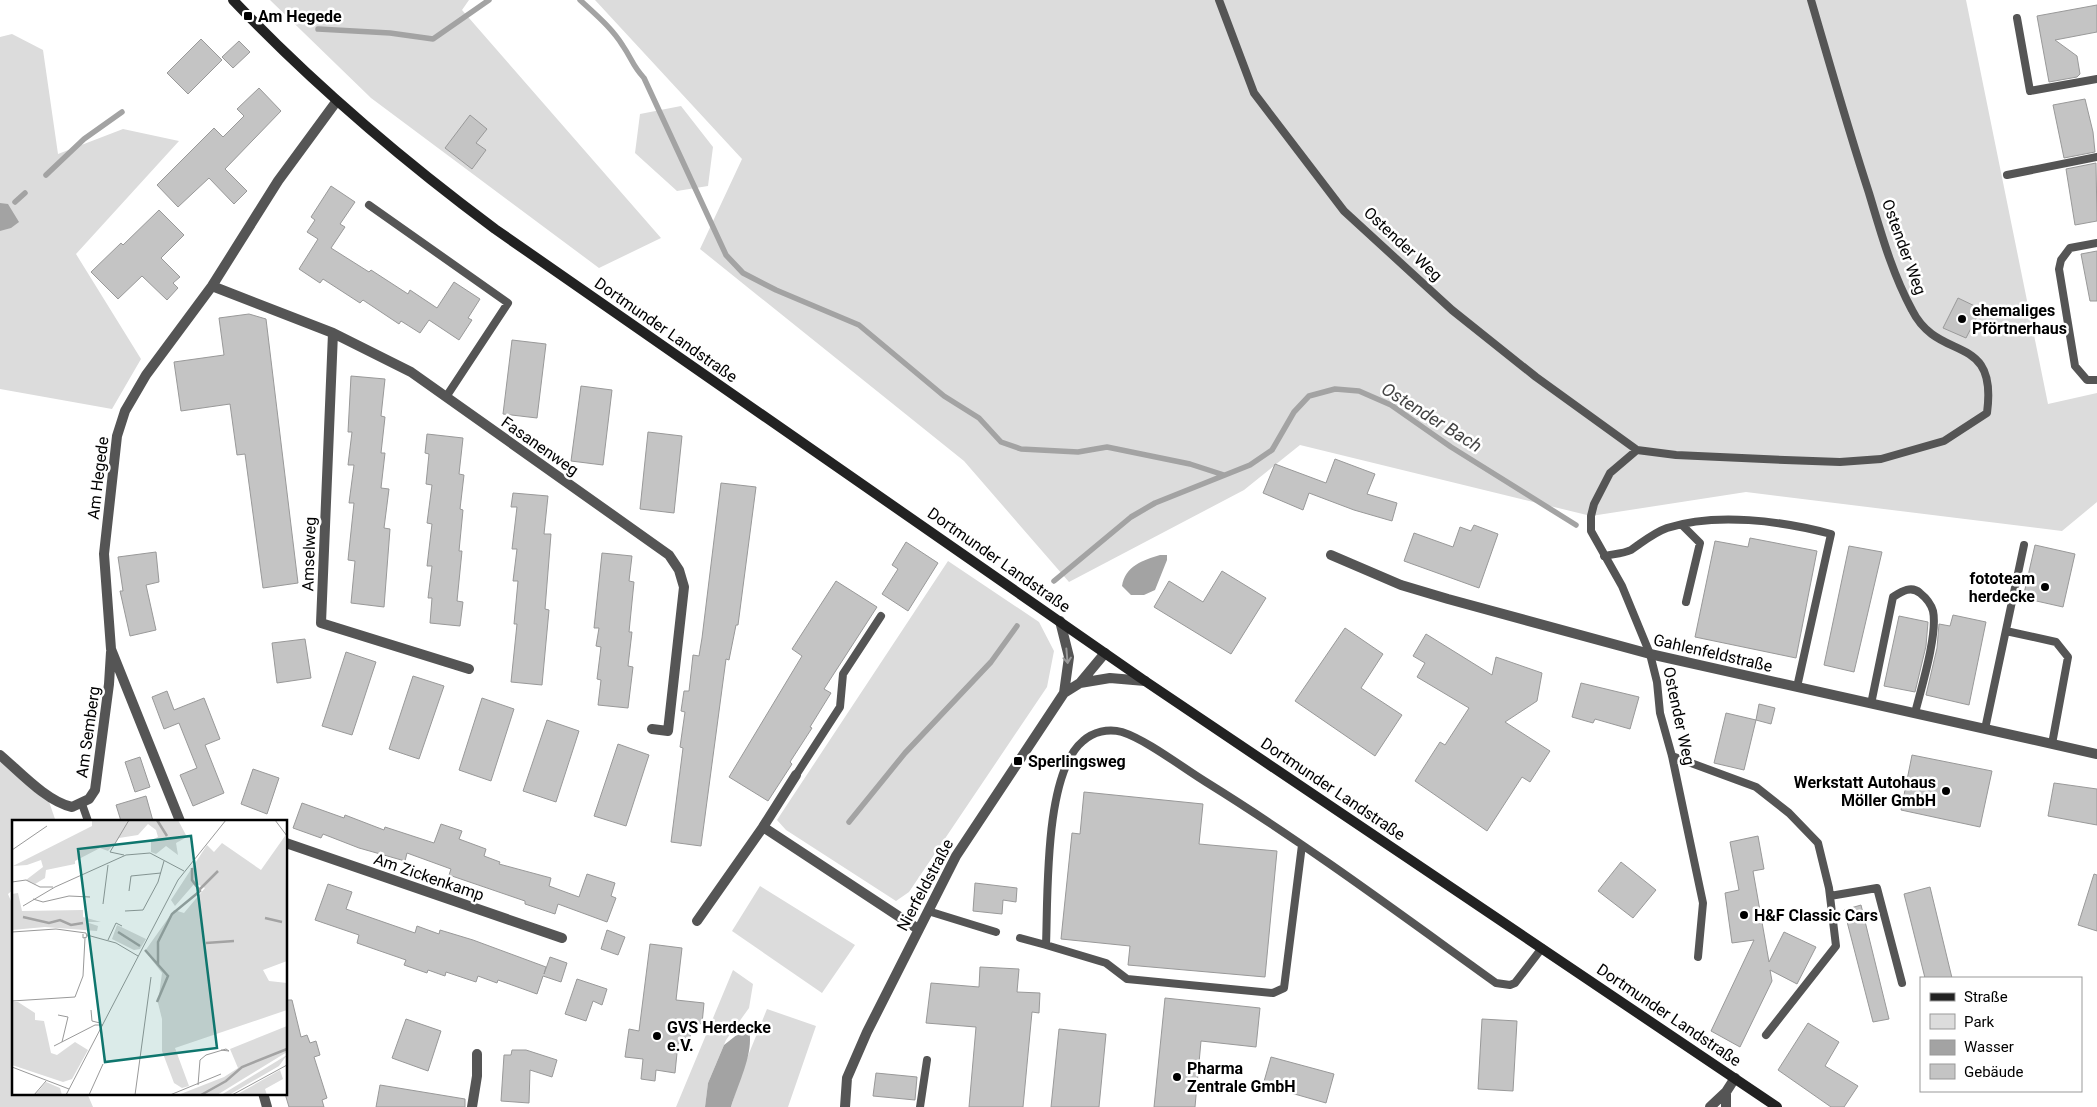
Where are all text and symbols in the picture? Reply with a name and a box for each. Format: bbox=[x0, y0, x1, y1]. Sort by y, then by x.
place label: Am Hegede bbox=[258, 7, 342, 26]
marker: Am Hegede bbox=[242, 10, 254, 22]
street label: Ostender Weg bbox=[1878, 197, 1930, 297]
street label: Ostender Weg bbox=[1360, 203, 1446, 285]
street label: Dortmunder Landstraße bbox=[591, 274, 741, 386]
place label: ehemaliges Pförtnerhaus bbox=[1972, 301, 2067, 338]
marker: ehemaliges Pförtnerhaus bbox=[1956, 313, 1968, 325]
water label: Ostender Bach bbox=[1378, 378, 1486, 456]
street label: Fasanenweg bbox=[498, 412, 582, 480]
street label: Am Hegede bbox=[83, 435, 113, 521]
street label: Dortmunder Landstraße bbox=[924, 504, 1074, 616]
street label: Amselweg bbox=[298, 516, 320, 592]
place label: fototeam herdecke bbox=[1969, 569, 2035, 606]
marker: fototeam herdecke bbox=[2039, 581, 2051, 593]
street label: Gahlenfeldstraße bbox=[1652, 630, 1774, 676]
one-way arrow bbox=[1062, 648, 1072, 664]
street label: Ostender Weg bbox=[1659, 665, 1699, 767]
street label: Am Semberg bbox=[72, 685, 104, 779]
street label: Dortmunder Landstraße bbox=[1257, 734, 1409, 844]
place label: Sperlingsweg bbox=[1028, 752, 1126, 771]
marker: Sperlingsweg bbox=[1012, 755, 1024, 767]
place label: Werkstatt Autohaus Möller GmbH bbox=[1794, 773, 1936, 810]
marker: Werkstatt Autohaus Möller GmbH bbox=[1940, 785, 1952, 797]
inset map bbox=[12, 820, 288, 1094]
street label: Nierfeldstraße bbox=[893, 836, 957, 934]
street label: Am Zickenkamp bbox=[371, 849, 487, 905]
place label: H&F Classic Cars bbox=[1754, 906, 1878, 925]
marker: H&F Classic Cars bbox=[1738, 909, 1750, 921]
street label: Dortmunder Landstraße bbox=[1593, 960, 1745, 1070]
legend bbox=[1920, 977, 2082, 1092]
text: Straße bbox=[1964, 988, 2008, 1006]
text: Park bbox=[1964, 1013, 1995, 1031]
place label: GVS Herdecke e.V. bbox=[667, 1018, 771, 1055]
marker: GVS Herdecke e.V. bbox=[651, 1030, 663, 1042]
text: Wasser bbox=[1964, 1038, 2014, 1056]
place label: Pharma Zentrale GmbH bbox=[1187, 1059, 1296, 1096]
text: Gebäude bbox=[1964, 1063, 2023, 1081]
marker: Pharma Zentrale GmbH bbox=[1171, 1071, 1183, 1083]

